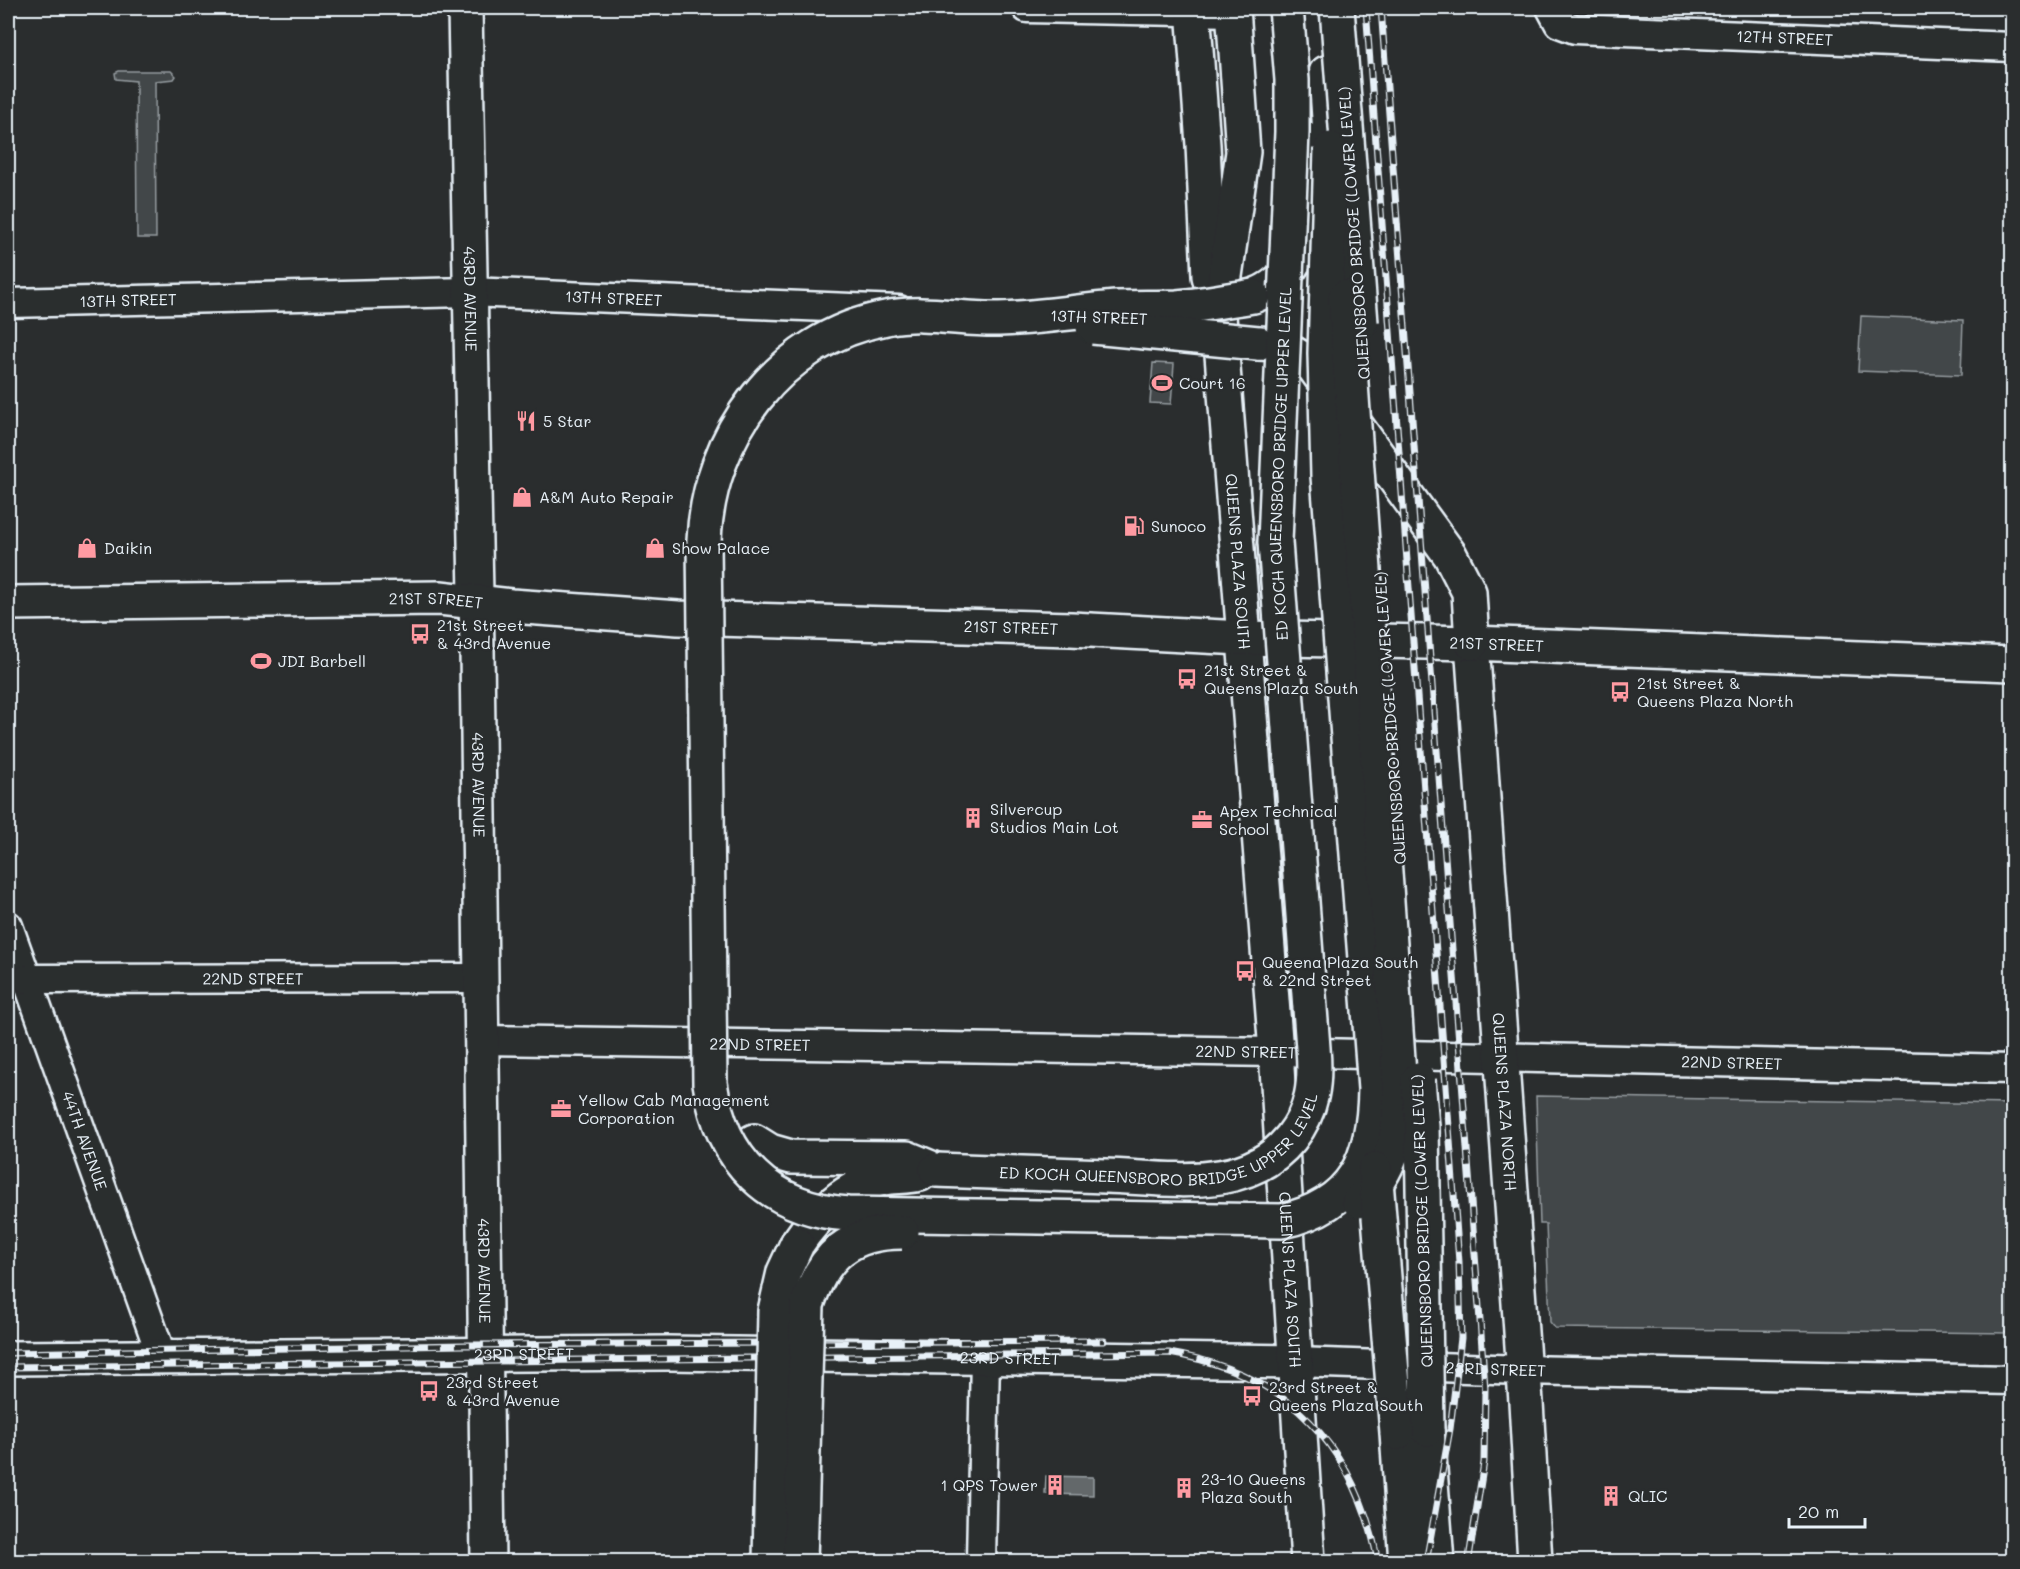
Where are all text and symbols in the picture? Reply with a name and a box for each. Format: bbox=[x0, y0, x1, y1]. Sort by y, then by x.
street label: 12TH STREET bbox=[1736, 25, 1834, 50]
street label: QUEENSBORO BRIDGE (LOWER LEVEL) bbox=[1333, 86, 1374, 380]
street label: 43RD AVENUE bbox=[459, 246, 482, 352]
street label: 13TH STREET bbox=[565, 285, 663, 310]
street label: ED KOCH QUEENSBORO BRIDGE UPPER LEVEL bbox=[1264, 286, 1296, 641]
street label: 13TH STREET bbox=[79, 288, 177, 311]
street label: 13TH STREET bbox=[1050, 304, 1148, 329]
sports icon: Court 16 bbox=[1150, 371, 1174, 395]
place label: Court 16 bbox=[1179, 372, 1246, 393]
restaurant icon: 5 Star bbox=[514, 409, 538, 433]
place label: 5 Star bbox=[543, 410, 592, 431]
street label: QUEENS PLAZA SOUTH bbox=[1221, 473, 1256, 650]
shop icon: A&M Auto Repair bbox=[510, 485, 534, 509]
place label: A&M Auto Repair bbox=[539, 486, 674, 507]
fuel station icon: Sunoco bbox=[1122, 514, 1146, 538]
place label: Sunoco bbox=[1151, 515, 1206, 536]
shop icon: Daikin bbox=[75, 536, 99, 560]
shop icon: Show Palace bbox=[643, 536, 667, 560]
place label: Daikin bbox=[104, 537, 152, 558]
place label: Show Palace bbox=[672, 537, 770, 558]
street label: QUEENSBORO BRIDGE (LOWER LEVEL) bbox=[1369, 571, 1410, 865]
street label: 21ST STREET bbox=[389, 587, 484, 613]
place label: 21st Street & 43rd Avenue bbox=[437, 614, 551, 653]
street label: 21ST STREET bbox=[963, 615, 1059, 639]
bus stop icon: 21st Street & 43rd Avenue bbox=[408, 622, 432, 646]
street label: 21ST STREET bbox=[1449, 632, 1544, 656]
sports icon: JDI Barbell bbox=[249, 649, 273, 673]
place label: JDI Barbell bbox=[278, 650, 366, 671]
place label: 21st Street & Queens Plaza South bbox=[1204, 659, 1358, 698]
bus stop icon: 21st Street & Queens Plaza South bbox=[1175, 667, 1199, 691]
place label: 21st Street & Queens Plaza North bbox=[1637, 672, 1793, 711]
bus stop icon: 21st Street & Queens Plaza North bbox=[1608, 680, 1632, 704]
street label: 43RD AVENUE bbox=[468, 732, 490, 838]
place label: Silvercup Studios Main Lot bbox=[990, 798, 1119, 837]
place label: Apex Technical School bbox=[1219, 800, 1338, 839]
building icon: Silvercup Studios Main Lot bbox=[961, 806, 985, 830]
office icon: Apex Technical School bbox=[1190, 808, 1214, 832]
place label: Queena Plaza South & 22nd Street bbox=[1262, 951, 1418, 990]
bus stop icon: Queena Plaza South & 22nd Street bbox=[1233, 959, 1257, 983]
street label: 22ND STREET bbox=[202, 967, 304, 989]
street label: QUEENS PLAZA NORTH bbox=[1488, 1012, 1522, 1192]
street label: 22ND STREET bbox=[709, 1032, 811, 1055]
street label: 22ND STREET bbox=[1195, 1040, 1297, 1062]
street label: 22ND STREET bbox=[1681, 1050, 1783, 1074]
street label: QUEENSBORO BRIDGE (LOWER LEVEL) bbox=[1406, 1074, 1437, 1368]
street label: 44TH AVENUE bbox=[58, 1088, 113, 1193]
place label: Yellow Cab Management Corporation bbox=[578, 1089, 769, 1128]
street label: ED KOCH QUEENSBORO BRIDGE UPPER LEVEL bbox=[999, 1091, 1322, 1190]
office icon: Yellow Cab Management Corporation bbox=[549, 1097, 573, 1121]
street label: QUEENS PLAZA SOUTH bbox=[1275, 1191, 1307, 1368]
street label: 43RD AVENUE bbox=[474, 1218, 496, 1323]
street label: 23RD STREET bbox=[474, 1343, 574, 1364]
street label: 23RD STREET bbox=[960, 1346, 1060, 1369]
street label: 23RD STREET bbox=[1445, 1356, 1546, 1380]
place label: 23rd Street & 43rd Avenue bbox=[446, 1371, 560, 1410]
place label: 23rd Street & Queens Plaza South bbox=[1269, 1376, 1423, 1415]
bus stop icon: 23rd Street & 43rd Avenue bbox=[417, 1379, 441, 1403]
bus stop icon: 23rd Street & Queens Plaza South bbox=[1240, 1384, 1264, 1408]
place label: 23-10 Queens Plaza South bbox=[1201, 1468, 1306, 1507]
building icon: 1 QPS Tower bbox=[1043, 1473, 1067, 1497]
place label: 1 QPS Tower bbox=[941, 1474, 1038, 1495]
building icon: 23-10 Queens Plaza South bbox=[1172, 1476, 1196, 1500]
building icon: QLIC bbox=[1599, 1484, 1623, 1508]
place label: QLIC bbox=[1628, 1485, 1667, 1506]
scale bar bbox=[1789, 1491, 1866, 1529]
text: 20 m bbox=[1798, 1499, 1839, 1523]

